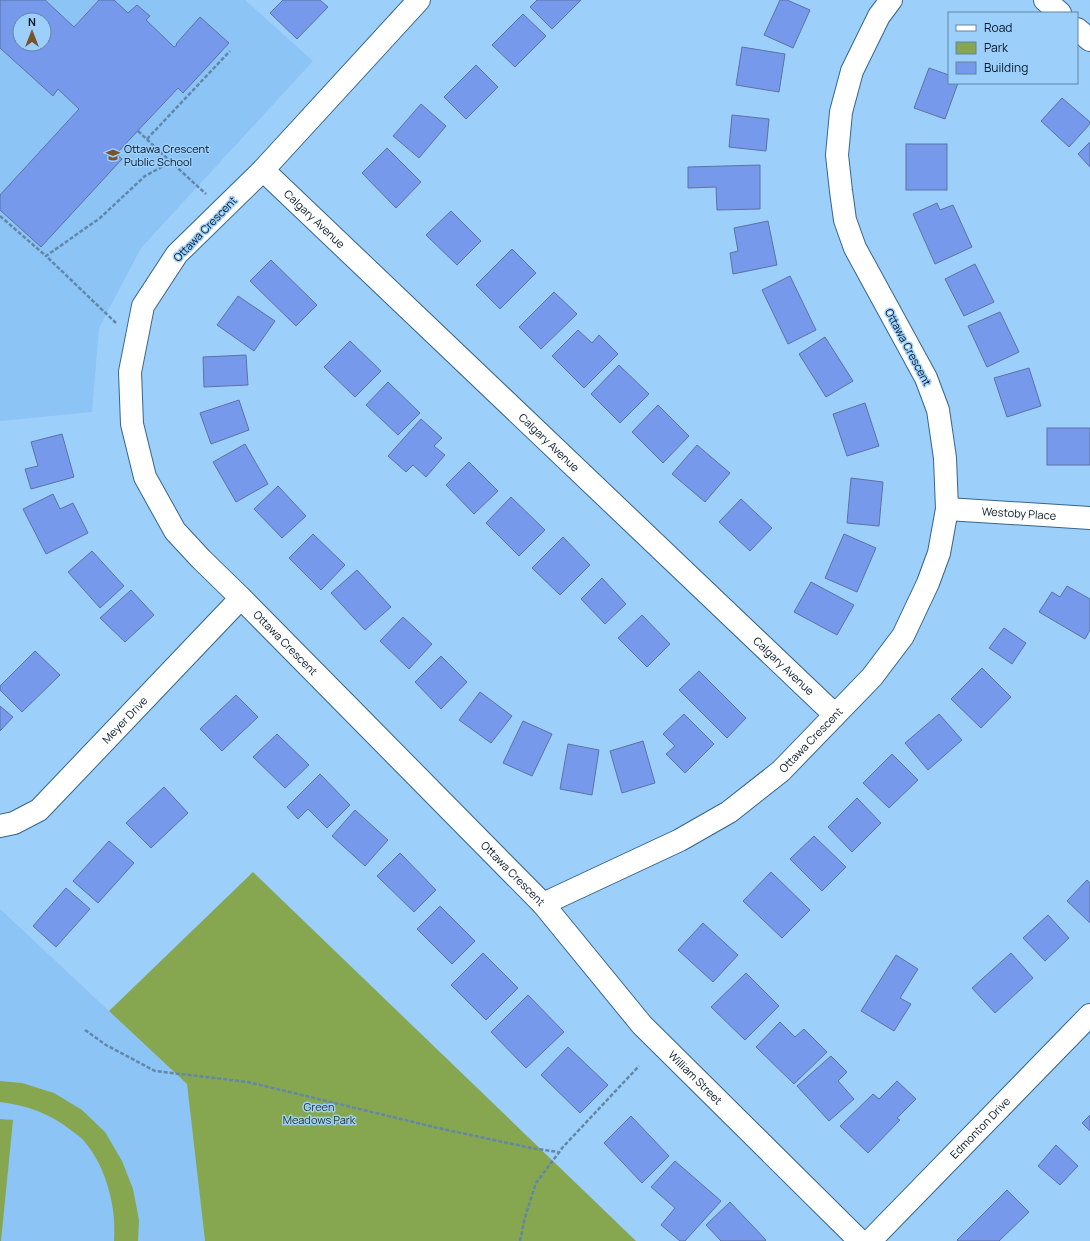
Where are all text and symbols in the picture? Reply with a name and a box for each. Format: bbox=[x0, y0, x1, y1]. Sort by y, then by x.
north arrow bbox=[12, 12, 52, 52]
legend bbox=[948, 12, 1078, 84]
text: N bbox=[28, 14, 36, 29]
text: Road bbox=[984, 19, 1012, 36]
text: Park bbox=[984, 39, 1009, 56]
text: Building bbox=[984, 59, 1028, 76]
place label: Ottawa Crescent Public School bbox=[124, 141, 210, 169]
school or university icon: Ottawa Crescent Public School bbox=[105, 147, 121, 163]
street label: Calgary Avenue bbox=[281, 186, 349, 252]
street label: Ottawa Crescent bbox=[170, 193, 240, 265]
street label: Ottawa Crescent bbox=[882, 305, 935, 388]
street label: Calgary Avenue bbox=[516, 409, 583, 475]
street label: Westoby Place bbox=[981, 503, 1057, 523]
street label: Ottawa Crescent bbox=[250, 607, 321, 678]
street label: Calgary Avenue bbox=[750, 633, 818, 699]
street label: Meyer Drive bbox=[99, 692, 151, 746]
street label: Ottawa Crescent bbox=[775, 704, 846, 776]
street label: Ottawa Crescent bbox=[478, 838, 549, 909]
street label: William Street bbox=[665, 1047, 726, 1107]
street label: Edmonton Drive bbox=[946, 1093, 1014, 1161]
park label: Green Meadows Park bbox=[283, 1099, 356, 1127]

